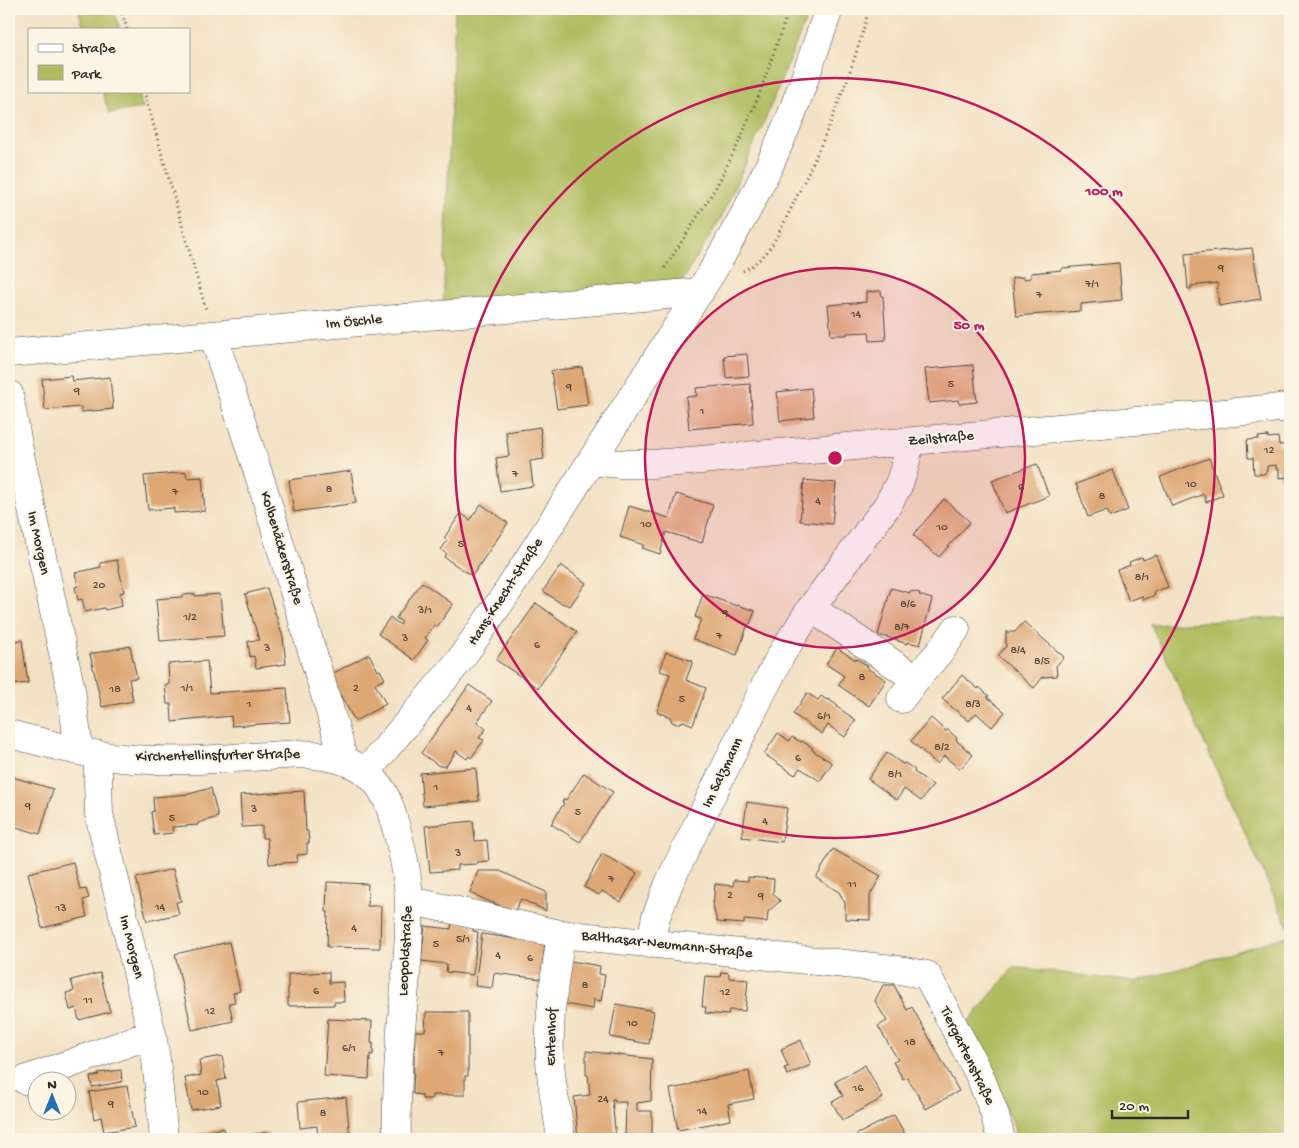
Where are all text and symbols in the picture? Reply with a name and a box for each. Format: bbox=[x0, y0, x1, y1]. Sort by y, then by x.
legend bbox=[28, 28, 190, 92]
text: Straße bbox=[72, 40, 116, 58]
text: Park bbox=[71, 66, 102, 84]
text: 100 m bbox=[1084, 183, 1123, 201]
house number: 9 bbox=[1217, 262, 1224, 276]
house number: 7/1 bbox=[1084, 278, 1099, 292]
house number: 7 bbox=[1035, 289, 1043, 303]
house number: 14 bbox=[850, 308, 862, 322]
street label: Im Öschle bbox=[325, 311, 383, 333]
text: 50 m bbox=[954, 317, 985, 335]
house number: 5 bbox=[948, 378, 954, 392]
house number: 9 bbox=[565, 381, 572, 395]
house number: 9 bbox=[73, 385, 80, 399]
house number: 1 bbox=[699, 405, 705, 419]
street label: Zeilstraße bbox=[907, 427, 975, 451]
house number: 12 bbox=[1263, 444, 1274, 458]
centre of rings bbox=[826, 449, 844, 467]
house number: 7 bbox=[511, 468, 519, 482]
house number: 10 bbox=[1184, 478, 1197, 492]
house number: 6 bbox=[1018, 481, 1025, 495]
house number: 8 bbox=[326, 483, 333, 497]
house number: 7 bbox=[171, 486, 179, 500]
street label: Kolbenäckerstraße bbox=[255, 489, 307, 607]
house number: 8 bbox=[1099, 490, 1106, 504]
house number: 4 bbox=[815, 495, 821, 509]
street label: Im Morgen bbox=[22, 509, 54, 577]
house number: 10 bbox=[639, 518, 652, 532]
house number: 10 bbox=[935, 521, 948, 535]
street label: Hans-Knecht-Straße bbox=[464, 534, 548, 649]
house number: 5 bbox=[458, 538, 464, 552]
house number: 8/1 bbox=[1135, 571, 1149, 585]
house number: 20 bbox=[93, 579, 106, 593]
house number: 8/6 bbox=[900, 598, 917, 612]
house number: 3/1 bbox=[417, 604, 432, 618]
house number: 9 bbox=[721, 607, 728, 621]
house number: 1/2 bbox=[182, 611, 197, 625]
house number: 8/7 bbox=[894, 621, 911, 635]
house number: 7 bbox=[715, 630, 723, 644]
house number: 3 bbox=[401, 632, 408, 646]
house number: 6 bbox=[534, 639, 541, 653]
house number: 3 bbox=[263, 642, 270, 656]
house number: 8/4 bbox=[1010, 644, 1026, 658]
house number: 8/5 bbox=[1034, 655, 1050, 669]
house number: 8 bbox=[859, 671, 866, 685]
house number: 1/1 bbox=[180, 682, 193, 696]
house number: 2 bbox=[353, 682, 359, 696]
house number: 18 bbox=[108, 683, 121, 697]
house number: 5 bbox=[679, 693, 685, 707]
house number: 1 bbox=[246, 698, 252, 712]
house number: 8/3 bbox=[965, 698, 981, 712]
house number: 4 bbox=[466, 702, 472, 716]
house number: 6/1 bbox=[817, 710, 831, 724]
street label: Im Salzmann bbox=[698, 735, 748, 811]
house number: 8/2 bbox=[934, 741, 950, 755]
street label: Kirchentellinsfurter Straße bbox=[136, 746, 301, 766]
house number: 6 bbox=[795, 752, 802, 766]
house number: 8/1 bbox=[888, 768, 902, 782]
house number: 1 bbox=[433, 781, 439, 795]
house number: 9 bbox=[24, 800, 31, 814]
house number: 3 bbox=[250, 803, 257, 817]
house number: 5 bbox=[575, 806, 581, 820]
house number: 5 bbox=[169, 812, 175, 826]
house number: 4 bbox=[762, 815, 768, 829]
house number: 3 bbox=[454, 847, 461, 861]
house number: 7 bbox=[607, 873, 615, 887]
house number: 11 bbox=[846, 878, 857, 892]
house number: 2 bbox=[727, 889, 733, 903]
house number: 9 bbox=[757, 890, 764, 904]
house number: 14 bbox=[154, 901, 166, 915]
house number: 13 bbox=[54, 902, 67, 916]
street label: Leopoldstraße bbox=[395, 905, 417, 997]
street label: Im Morgen bbox=[114, 913, 148, 981]
house number: 4 bbox=[351, 922, 357, 936]
street label: Balthasar-Neumann-Straße bbox=[580, 927, 754, 963]
house number: 5/1 bbox=[456, 933, 470, 947]
house number: 5 bbox=[433, 938, 439, 952]
house number: 4 bbox=[495, 949, 501, 963]
house number: 6 bbox=[527, 952, 534, 966]
house number: 8 bbox=[582, 979, 589, 993]
house number: 6 bbox=[313, 985, 320, 999]
house number: 12 bbox=[719, 986, 730, 1000]
house number: 11 bbox=[82, 994, 93, 1008]
street label: Tiergartenstraße bbox=[935, 1003, 999, 1108]
house number: 12 bbox=[204, 1005, 215, 1019]
street label: Entenhof bbox=[542, 1006, 562, 1066]
house number: 10 bbox=[625, 1017, 638, 1031]
house number: 18 bbox=[903, 1036, 916, 1050]
house number: 6/1 bbox=[342, 1042, 356, 1056]
house number: 7 bbox=[437, 1047, 445, 1061]
north arrow bbox=[28, 1070, 78, 1120]
text: N bbox=[47, 1077, 57, 1094]
house number: 16 bbox=[852, 1082, 864, 1096]
house number: 10 bbox=[196, 1086, 209, 1100]
scale bar bbox=[1112, 1088, 1188, 1120]
house number: 24 bbox=[597, 1093, 609, 1107]
house number: 9 bbox=[107, 1098, 114, 1112]
text: 20 m bbox=[1119, 1098, 1149, 1116]
house number: 14 bbox=[696, 1105, 708, 1119]
house number: 8 bbox=[320, 1107, 327, 1121]

